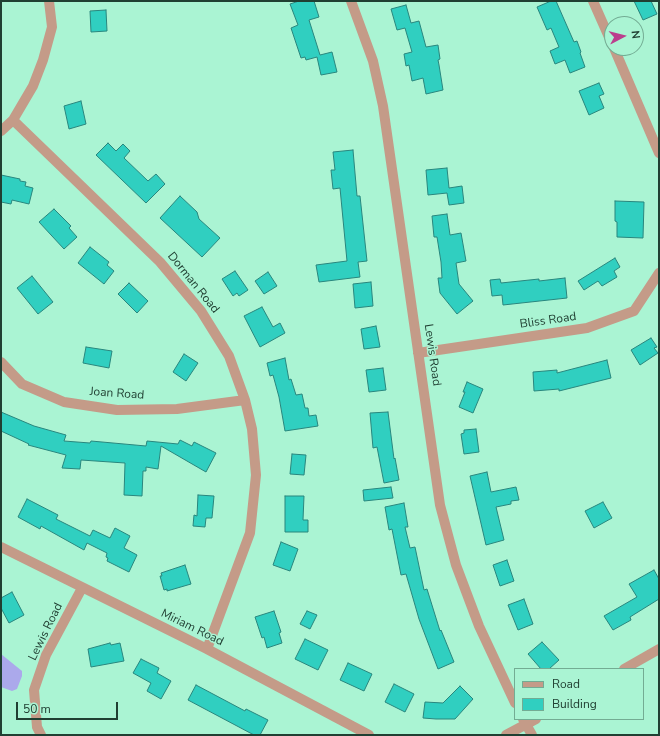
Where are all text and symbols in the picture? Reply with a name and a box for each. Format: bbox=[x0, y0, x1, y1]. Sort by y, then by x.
north arrow bbox=[604, 16, 644, 56]
text: N bbox=[627, 30, 643, 40]
street label: Dorman Road bbox=[164, 250, 222, 316]
street label: Bliss Road bbox=[519, 310, 577, 332]
street label: Lewis Road bbox=[421, 323, 443, 387]
street label: Joan Road bbox=[89, 385, 145, 403]
street label: Lewis Road bbox=[26, 601, 66, 663]
street label: Miriam Road bbox=[158, 607, 226, 649]
legend bbox=[514, 668, 644, 720]
text: Road bbox=[552, 676, 580, 692]
scale bar bbox=[18, 694, 120, 720]
text: Building bbox=[552, 696, 597, 712]
text: 50 m bbox=[23, 701, 51, 717]

